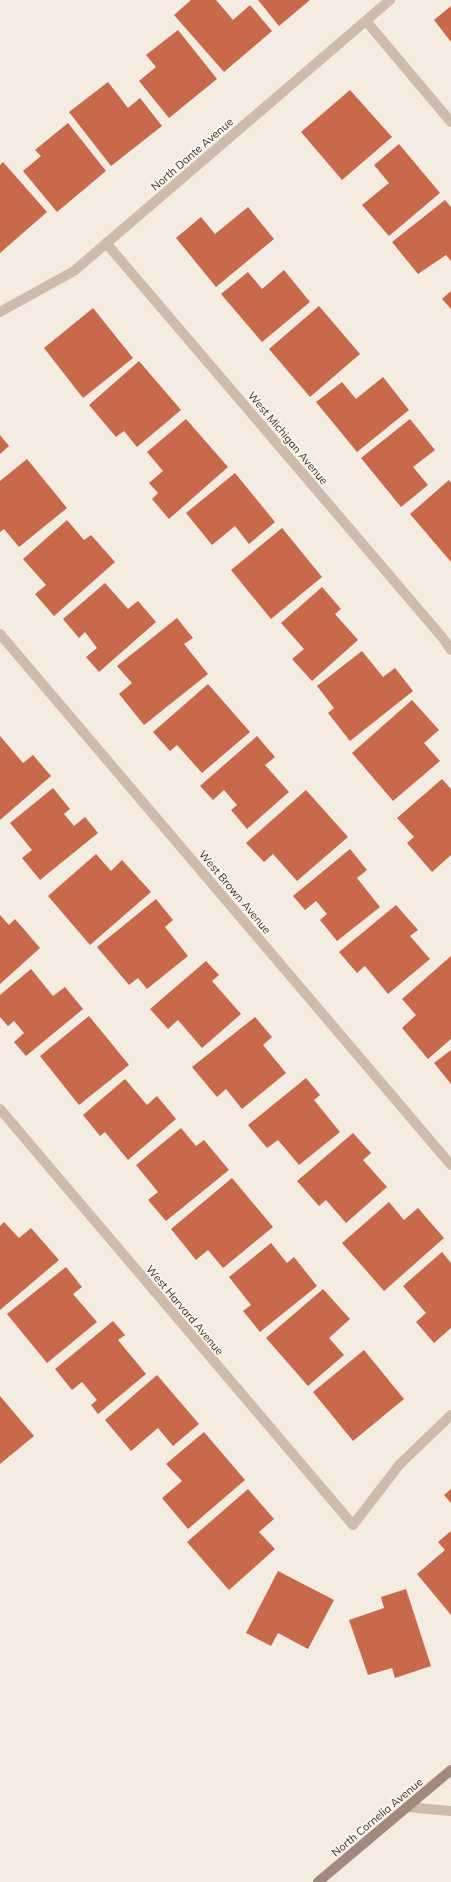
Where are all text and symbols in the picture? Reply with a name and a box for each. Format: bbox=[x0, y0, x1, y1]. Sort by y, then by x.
street label: North Dante Avenue bbox=[148, 115, 236, 193]
street label: West Michigan Avenue bbox=[245, 389, 331, 487]
street label: West Brown Avenue bbox=[196, 847, 274, 937]
street label: West Harvard Avenue bbox=[143, 1262, 227, 1358]
street label: North Cornelia Avenue bbox=[329, 1775, 425, 1859]

